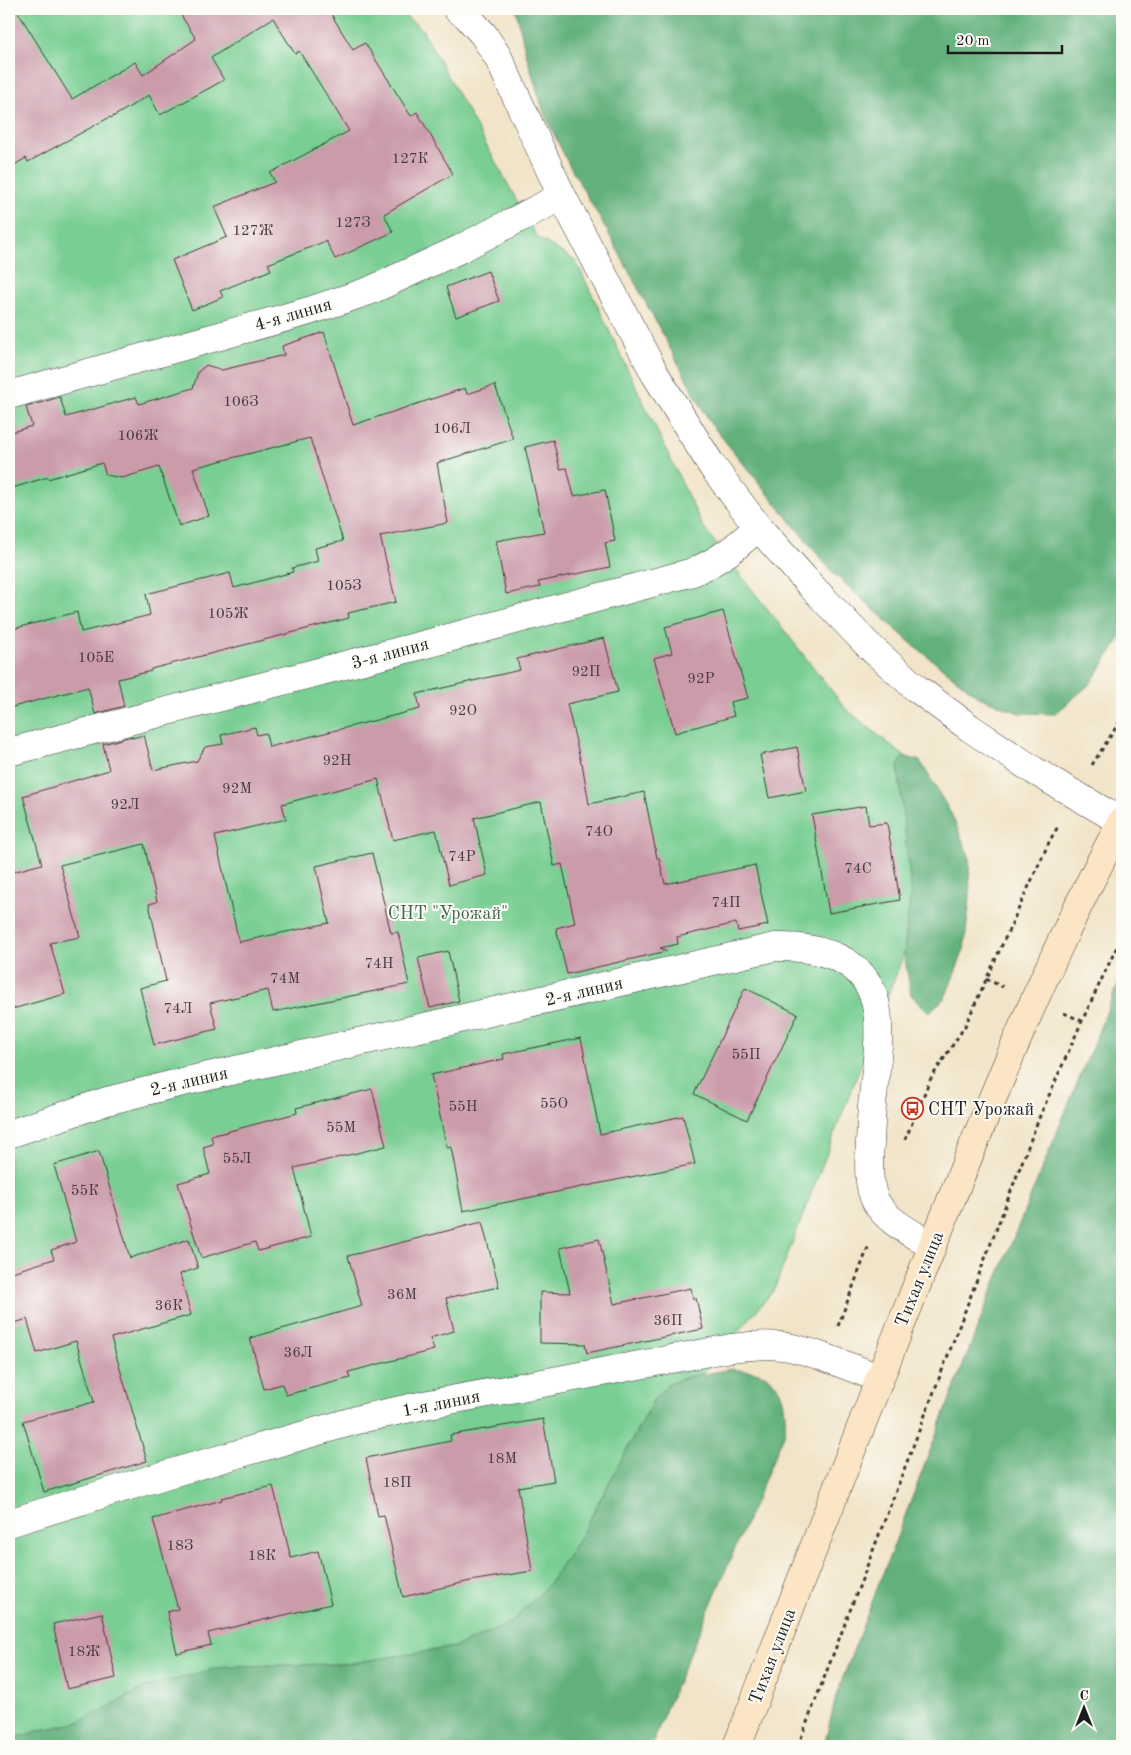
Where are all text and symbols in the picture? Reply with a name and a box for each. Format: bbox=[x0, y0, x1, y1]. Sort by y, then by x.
scale bar bbox=[948, 22, 1062, 54]
text: 20 m bbox=[956, 34, 990, 49]
house number: 127К bbox=[391, 152, 429, 167]
house number: 127З bbox=[335, 216, 371, 231]
house number: 127Ж bbox=[232, 224, 274, 239]
street label: 4-я линия bbox=[253, 295, 334, 335]
house number: 106З bbox=[223, 395, 259, 410]
house number: 106Л bbox=[433, 422, 471, 437]
house number: 106Ж bbox=[117, 429, 159, 444]
house number: 105З bbox=[326, 579, 362, 594]
house number: 105Ж bbox=[207, 607, 249, 622]
street label: 3-я линия bbox=[350, 635, 431, 673]
house number: 105Е bbox=[78, 651, 114, 666]
house number: 92П bbox=[571, 665, 601, 680]
house number: 92Р bbox=[687, 672, 715, 687]
house number: 92О bbox=[449, 704, 477, 719]
house number: 92Н bbox=[322, 754, 352, 769]
house number: 92М bbox=[222, 782, 252, 797]
house number: 92Л bbox=[110, 798, 140, 813]
house number: 74О bbox=[585, 825, 613, 840]
house number: 74Р bbox=[448, 850, 476, 865]
house number: 74С bbox=[844, 862, 872, 877]
house number: 74П bbox=[711, 896, 741, 911]
park label: СНТ "Урожай" bbox=[388, 905, 508, 923]
house number: 74Н bbox=[364, 957, 394, 972]
house number: 74М bbox=[270, 972, 300, 987]
street label: 2-я линия bbox=[544, 974, 625, 1010]
house number: 74Л bbox=[163, 1002, 193, 1017]
house number: 55П bbox=[731, 1048, 761, 1063]
street label: 2-я линия bbox=[149, 1064, 230, 1100]
house number: 55О bbox=[540, 1097, 568, 1112]
bus stop icon: СНТ Урожай bbox=[900, 1097, 924, 1121]
house number: 55Н bbox=[448, 1100, 478, 1115]
place label: СНТ Урожай bbox=[928, 1101, 1034, 1119]
house number: 55М bbox=[326, 1121, 356, 1136]
house number: 55Л bbox=[222, 1152, 252, 1167]
house number: 55К bbox=[71, 1184, 99, 1199]
street label: Тихая улица bbox=[893, 1229, 947, 1330]
house number: 36М bbox=[387, 1288, 417, 1303]
house number: 36К bbox=[155, 1299, 183, 1314]
house number: 36П bbox=[653, 1314, 683, 1329]
house number: 36Л bbox=[283, 1346, 313, 1361]
street label: 1-я линия bbox=[401, 1388, 482, 1420]
house number: 18М bbox=[487, 1452, 517, 1467]
house number: 18П bbox=[382, 1476, 412, 1491]
house number: 18З bbox=[167, 1539, 193, 1554]
house number: 18К bbox=[248, 1549, 276, 1564]
street label: Тихая улица bbox=[746, 1606, 800, 1707]
house number: 18Ж bbox=[68, 1645, 100, 1660]
north arrow bbox=[1058, 1682, 1108, 1732]
text: С bbox=[1079, 1689, 1089, 1703]

